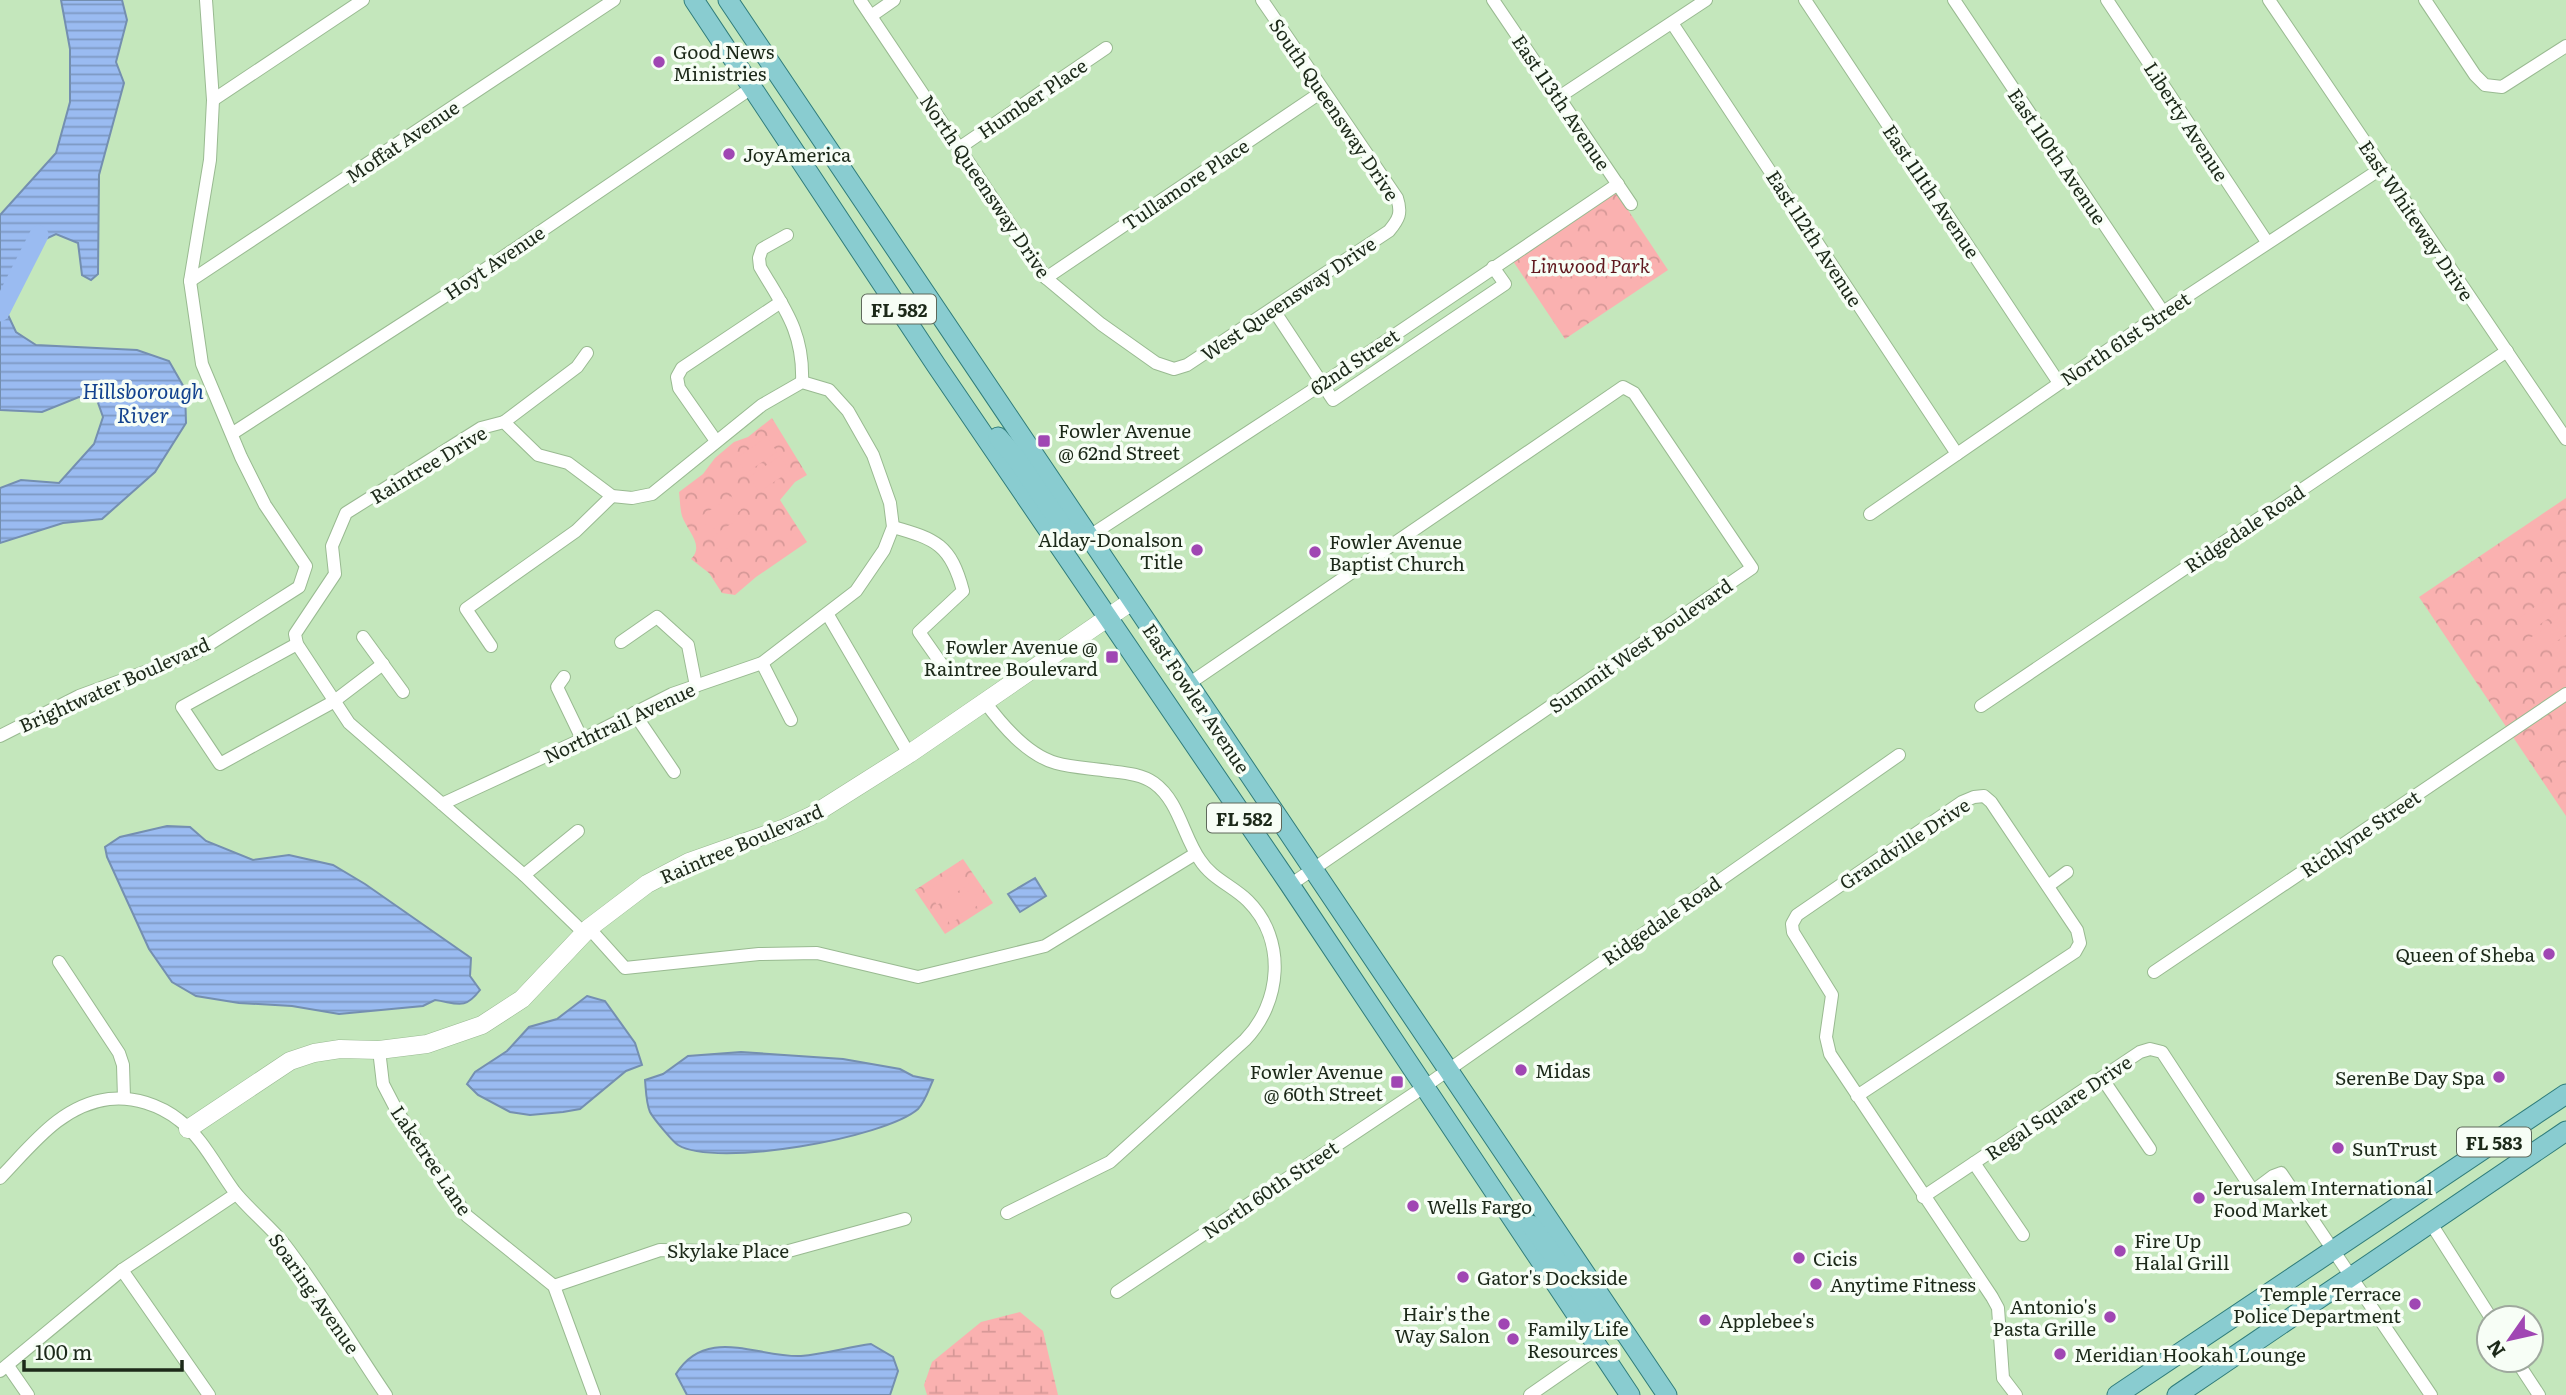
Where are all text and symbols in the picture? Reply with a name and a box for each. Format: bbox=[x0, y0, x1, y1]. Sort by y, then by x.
street label: South Queensway Drive bbox=[1263, 12, 1407, 206]
street label: East 113th Avenue bbox=[1506, 28, 1618, 176]
place label: Good News Ministries bbox=[673, 37, 775, 87]
street label: Humber Place bbox=[972, 51, 1092, 145]
marker: Good News Ministries bbox=[651, 54, 667, 70]
street label: Liberty Avenue bbox=[2138, 56, 2236, 186]
street label: East 110th Avenue bbox=[2002, 82, 2114, 230]
street label: North Queensway Drive bbox=[914, 89, 1058, 283]
street label: Moffat Avenue bbox=[340, 93, 464, 189]
street label: East 111th Avenue bbox=[1877, 119, 1987, 264]
street label: Tullamore Place bbox=[1116, 131, 1254, 237]
street label: East Whiteway Drive bbox=[2353, 134, 2481, 306]
place label: JoyAmerica bbox=[743, 140, 852, 168]
marker: JoyAmerica bbox=[721, 146, 737, 162]
street label: East 112th Avenue bbox=[1760, 164, 1870, 312]
street label: Hoyt Avenue bbox=[438, 218, 550, 306]
street label: West Queensway Drive bbox=[1195, 229, 1381, 367]
park label: Linwood Park bbox=[1530, 251, 1651, 279]
street label: North 61st Street bbox=[2055, 284, 2196, 392]
road number: FL 582 bbox=[862, 295, 936, 324]
street label: 62nd Street bbox=[1304, 321, 1404, 401]
water label: Hillsborough River bbox=[82, 374, 205, 429]
place label: Fowler Avenue @ 62nd Street bbox=[1058, 416, 1191, 466]
street label: Raintree Drive bbox=[364, 418, 492, 510]
marker: Fowler Avenue @ 62nd Street bbox=[1036, 433, 1052, 449]
street label: Ridgedale Road bbox=[2178, 477, 2310, 579]
place label: Alday-Donalson Title bbox=[1038, 525, 1183, 575]
place label: Fowler Avenue Baptist Church bbox=[1329, 527, 1465, 577]
marker: Alday-Donalson Title bbox=[1189, 542, 1205, 558]
marker: Fowler Avenue Baptist Church bbox=[1307, 544, 1323, 560]
street label: Summit West Boulevard bbox=[1542, 571, 1738, 719]
street label: East Fowler Avenue bbox=[1136, 618, 1258, 779]
street label: Brightwater Boulevard bbox=[14, 629, 214, 739]
place label: Fowler Avenue @ Raintree Boulevard bbox=[924, 632, 1098, 682]
marker: Fowler Avenue @ Raintree Boulevard bbox=[1104, 649, 1120, 665]
street label: Northtrail Avenue bbox=[539, 675, 699, 769]
street label: Richlyne Street bbox=[2294, 782, 2426, 884]
street label: Grandville Drive bbox=[1833, 790, 1975, 896]
street label: Raintree Boulevard bbox=[655, 796, 827, 890]
road number: FL 582 bbox=[1207, 804, 1281, 832]
street label: Ridgedale Road bbox=[1596, 868, 1727, 972]
place label: Queen of Sheba bbox=[2395, 940, 2536, 968]
marker: Queen of Sheba bbox=[2541, 946, 2557, 962]
street label: Regal Square Drive bbox=[1979, 1048, 2137, 1166]
place label: Midas bbox=[1535, 1056, 1591, 1084]
place label: Fowler Avenue @ 60th Street bbox=[1250, 1057, 1383, 1107]
marker: Midas bbox=[1513, 1062, 1529, 1078]
place label: SerenBe Day Spa bbox=[2335, 1063, 2486, 1091]
marker: SerenBe Day Spa bbox=[2491, 1069, 2507, 1085]
marker: Fowler Avenue @ 60th Street bbox=[1389, 1074, 1405, 1090]
street label: Laketree Lane bbox=[385, 1099, 479, 1221]
road number: FL 583 bbox=[2457, 1128, 2531, 1156]
street label: North 60th Street bbox=[1196, 1133, 1344, 1245]
place label: SunTrust bbox=[2352, 1134, 2437, 1162]
marker: SunTrust bbox=[2330, 1140, 2346, 1156]
place label: Jerusalem International Food Market bbox=[2213, 1173, 2433, 1223]
marker: Jerusalem International Food Market bbox=[2191, 1190, 2207, 1206]
place label: Wells Fargo bbox=[1427, 1192, 1532, 1220]
marker: Wells Fargo bbox=[1405, 1198, 1421, 1214]
place label: Fire Up Halal Grill bbox=[2134, 1226, 2229, 1276]
street label: Soaring Avenue bbox=[263, 1227, 367, 1359]
street label: Skylake Place bbox=[667, 1236, 789, 1264]
marker: Fire Up Halal Grill bbox=[2112, 1243, 2128, 1259]
place label: Cicis bbox=[1813, 1244, 1857, 1272]
marker: Cicis bbox=[1791, 1250, 1807, 1266]
place label: Gator's Dockside bbox=[1477, 1263, 1628, 1291]
marker: Gator's Dockside bbox=[1455, 1269, 1471, 1285]
place label: Anytime Fitness bbox=[1830, 1270, 1976, 1298]
marker: Anytime Fitness bbox=[1808, 1276, 1824, 1292]
place label: Temple Terrace Police Department bbox=[2233, 1279, 2401, 1329]
place label: Antonio's Pasta Grille bbox=[1993, 1292, 2096, 1342]
marker: Temple Terrace Police Department bbox=[2407, 1296, 2423, 1312]
place label: Hair's the Way Salon bbox=[1394, 1299, 1490, 1349]
north arrow bbox=[2475, 1304, 2545, 1374]
place label: Applebee's bbox=[1719, 1306, 1815, 1334]
marker: Antonio's Pasta Grille bbox=[2102, 1309, 2118, 1325]
marker: Applebee's bbox=[1697, 1312, 1713, 1328]
place label: Family Life Resources bbox=[1527, 1314, 1629, 1364]
marker: Hair's the Way Salon bbox=[1496, 1316, 1512, 1332]
scale bar bbox=[24, 1328, 182, 1372]
marker: Family Life Resources bbox=[1505, 1331, 1521, 1347]
text: 100 m bbox=[35, 1335, 92, 1366]
text: N bbox=[2479, 1335, 2511, 1364]
place label: Meridian Hookah Lounge bbox=[2074, 1340, 2306, 1368]
marker: Meridian Hookah Lounge bbox=[2052, 1346, 2068, 1362]

